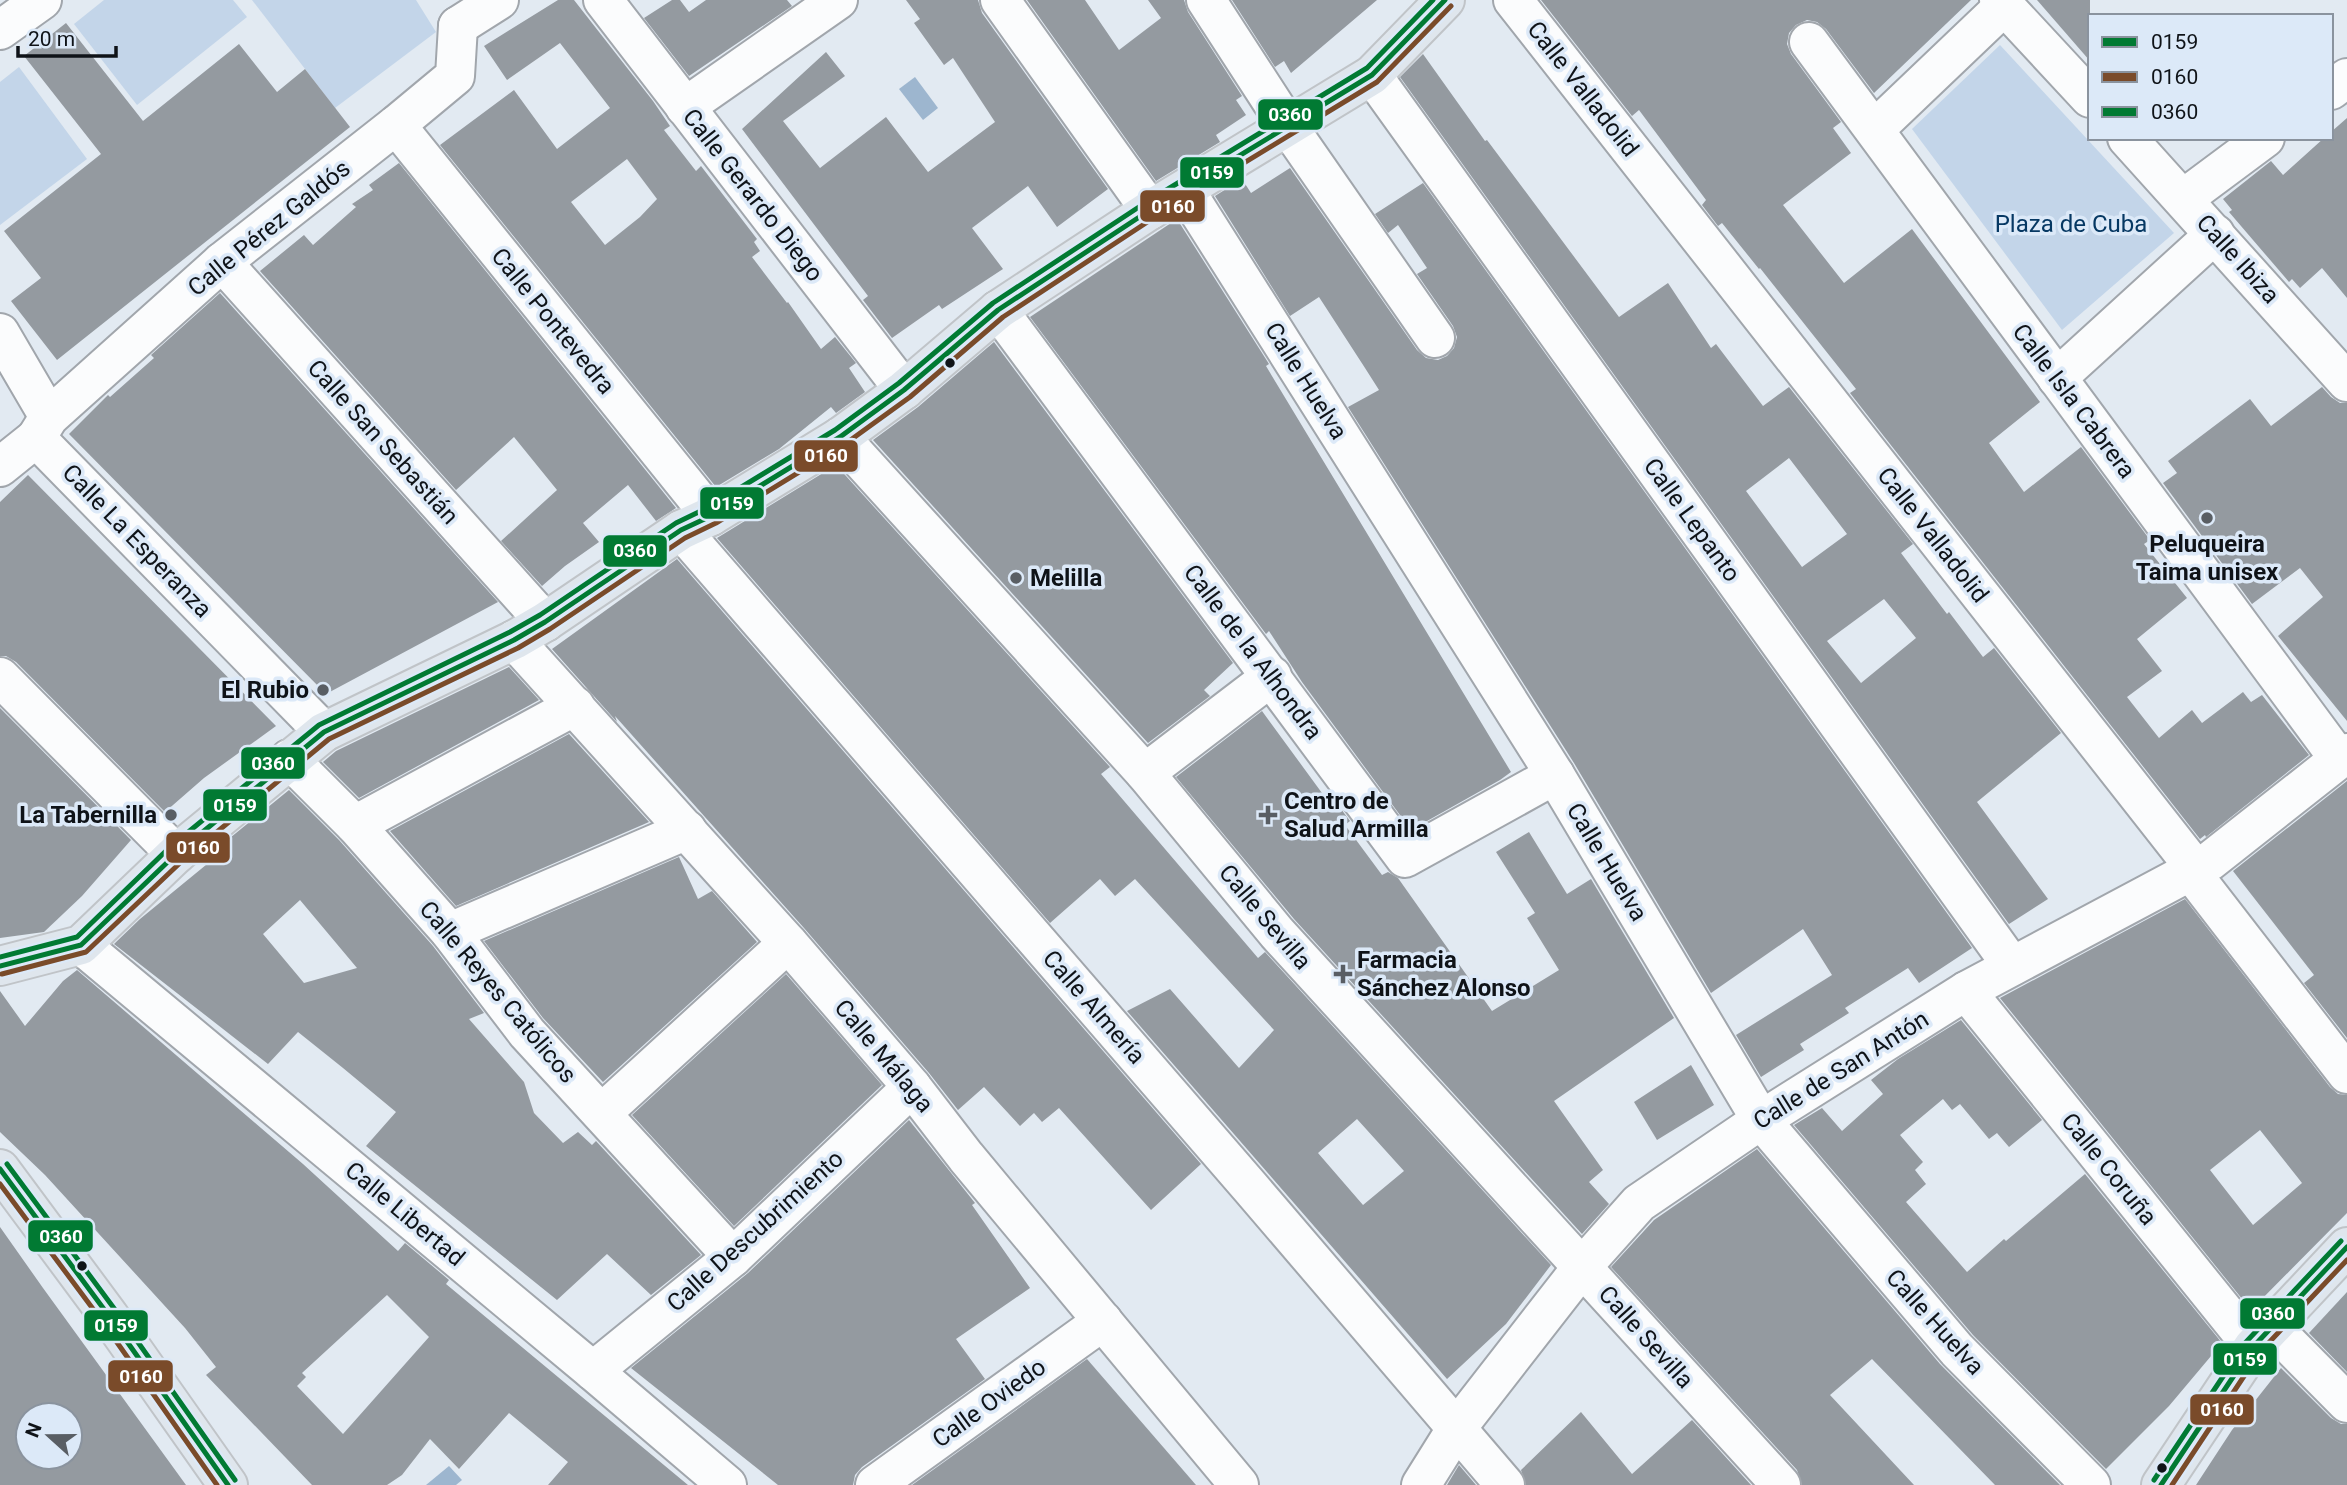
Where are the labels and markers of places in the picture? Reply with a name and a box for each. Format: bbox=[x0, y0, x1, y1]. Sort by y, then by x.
unlabelled marker bbox=[943, 356, 957, 370]
marker: Peluqueira Taima unisex bbox=[2199, 510, 2215, 526]
place label: Peluqueira Taima unisex bbox=[2136, 530, 2279, 586]
place label: Melilla bbox=[1030, 564, 1102, 592]
marker: Melilla bbox=[1008, 570, 1024, 586]
place label: El Rubio bbox=[221, 676, 309, 704]
marker: El Rubio bbox=[315, 682, 331, 698]
place label: Centro de Salud Armilla bbox=[1284, 787, 1429, 843]
place label: La Tabernilla bbox=[19, 801, 157, 829]
marker: Centro de Salud Armilla bbox=[1258, 805, 1278, 825]
marker: La Tabernilla bbox=[163, 807, 179, 823]
place label: Farmacia Sánchez Alonso bbox=[1357, 946, 1531, 1002]
marker: Farmacia Sánchez Alonso bbox=[1335, 966, 1351, 982]
unlabelled marker bbox=[75, 1259, 89, 1273]
unlabelled marker bbox=[2155, 1461, 2169, 1475]

